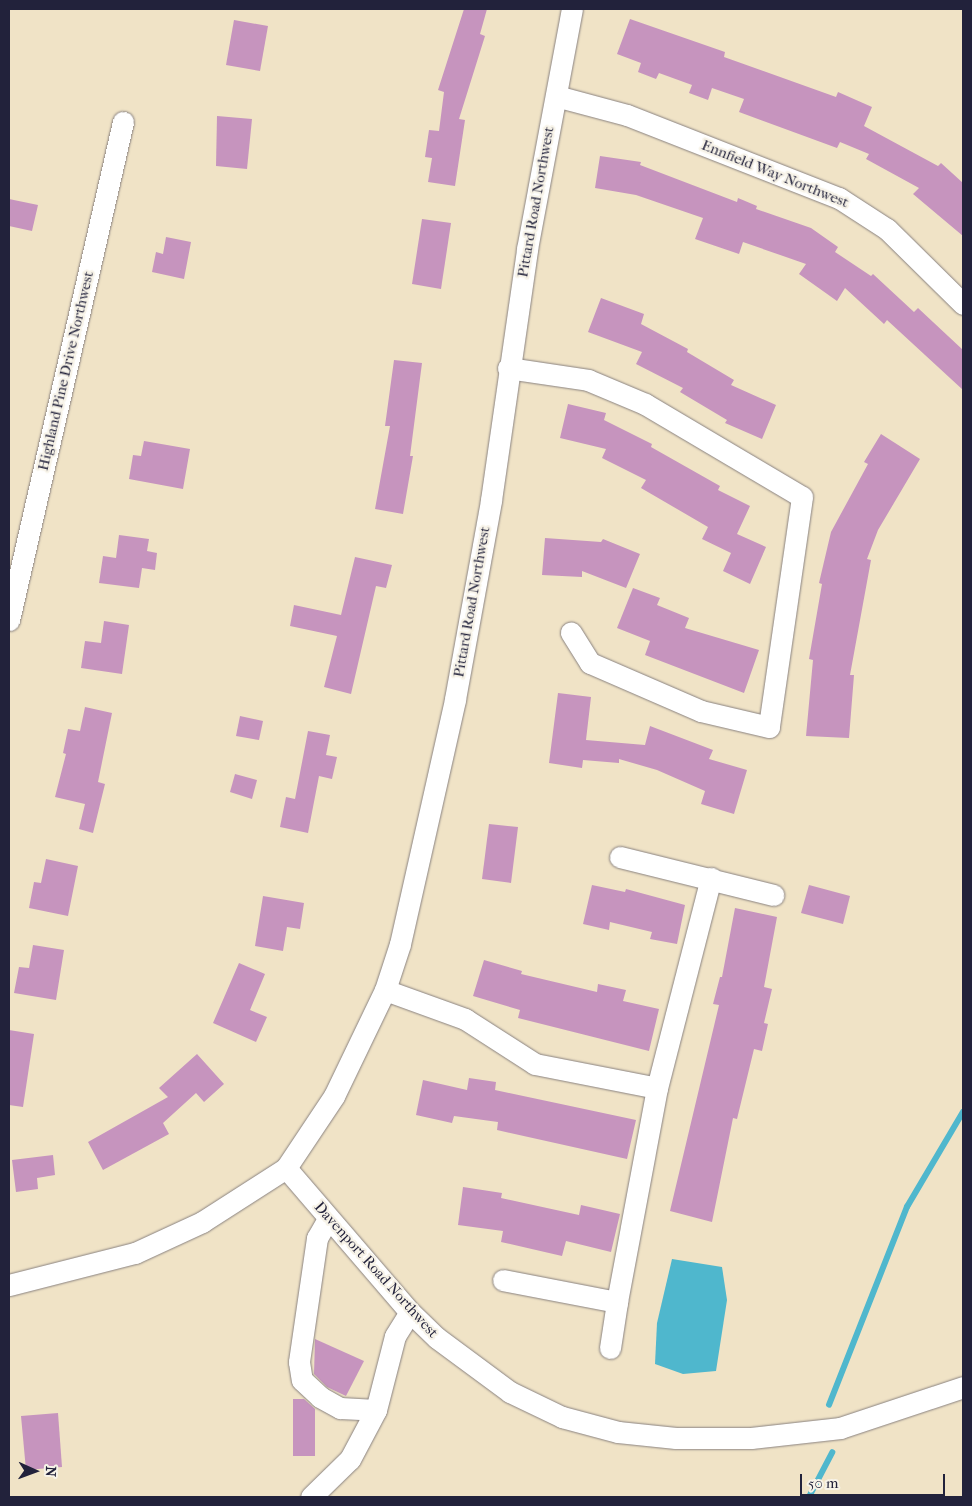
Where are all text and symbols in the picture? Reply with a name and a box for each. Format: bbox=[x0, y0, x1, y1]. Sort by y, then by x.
street label: Pittard Road Northwest bbox=[514, 125, 558, 279]
street label: Ennfield Way Northwest bbox=[699, 136, 851, 212]
street label: Highland Pine Drive Northwest bbox=[34, 270, 98, 472]
street label: Pittard Road Northwest bbox=[450, 525, 494, 679]
street label: Davenport Road Northwest bbox=[310, 1198, 442, 1342]
north arrow bbox=[10, 1446, 60, 1496]
scale bar bbox=[802, 1464, 947, 1496]
text: N bbox=[42, 1466, 59, 1477]
text: 50 m bbox=[808, 1474, 838, 1492]

